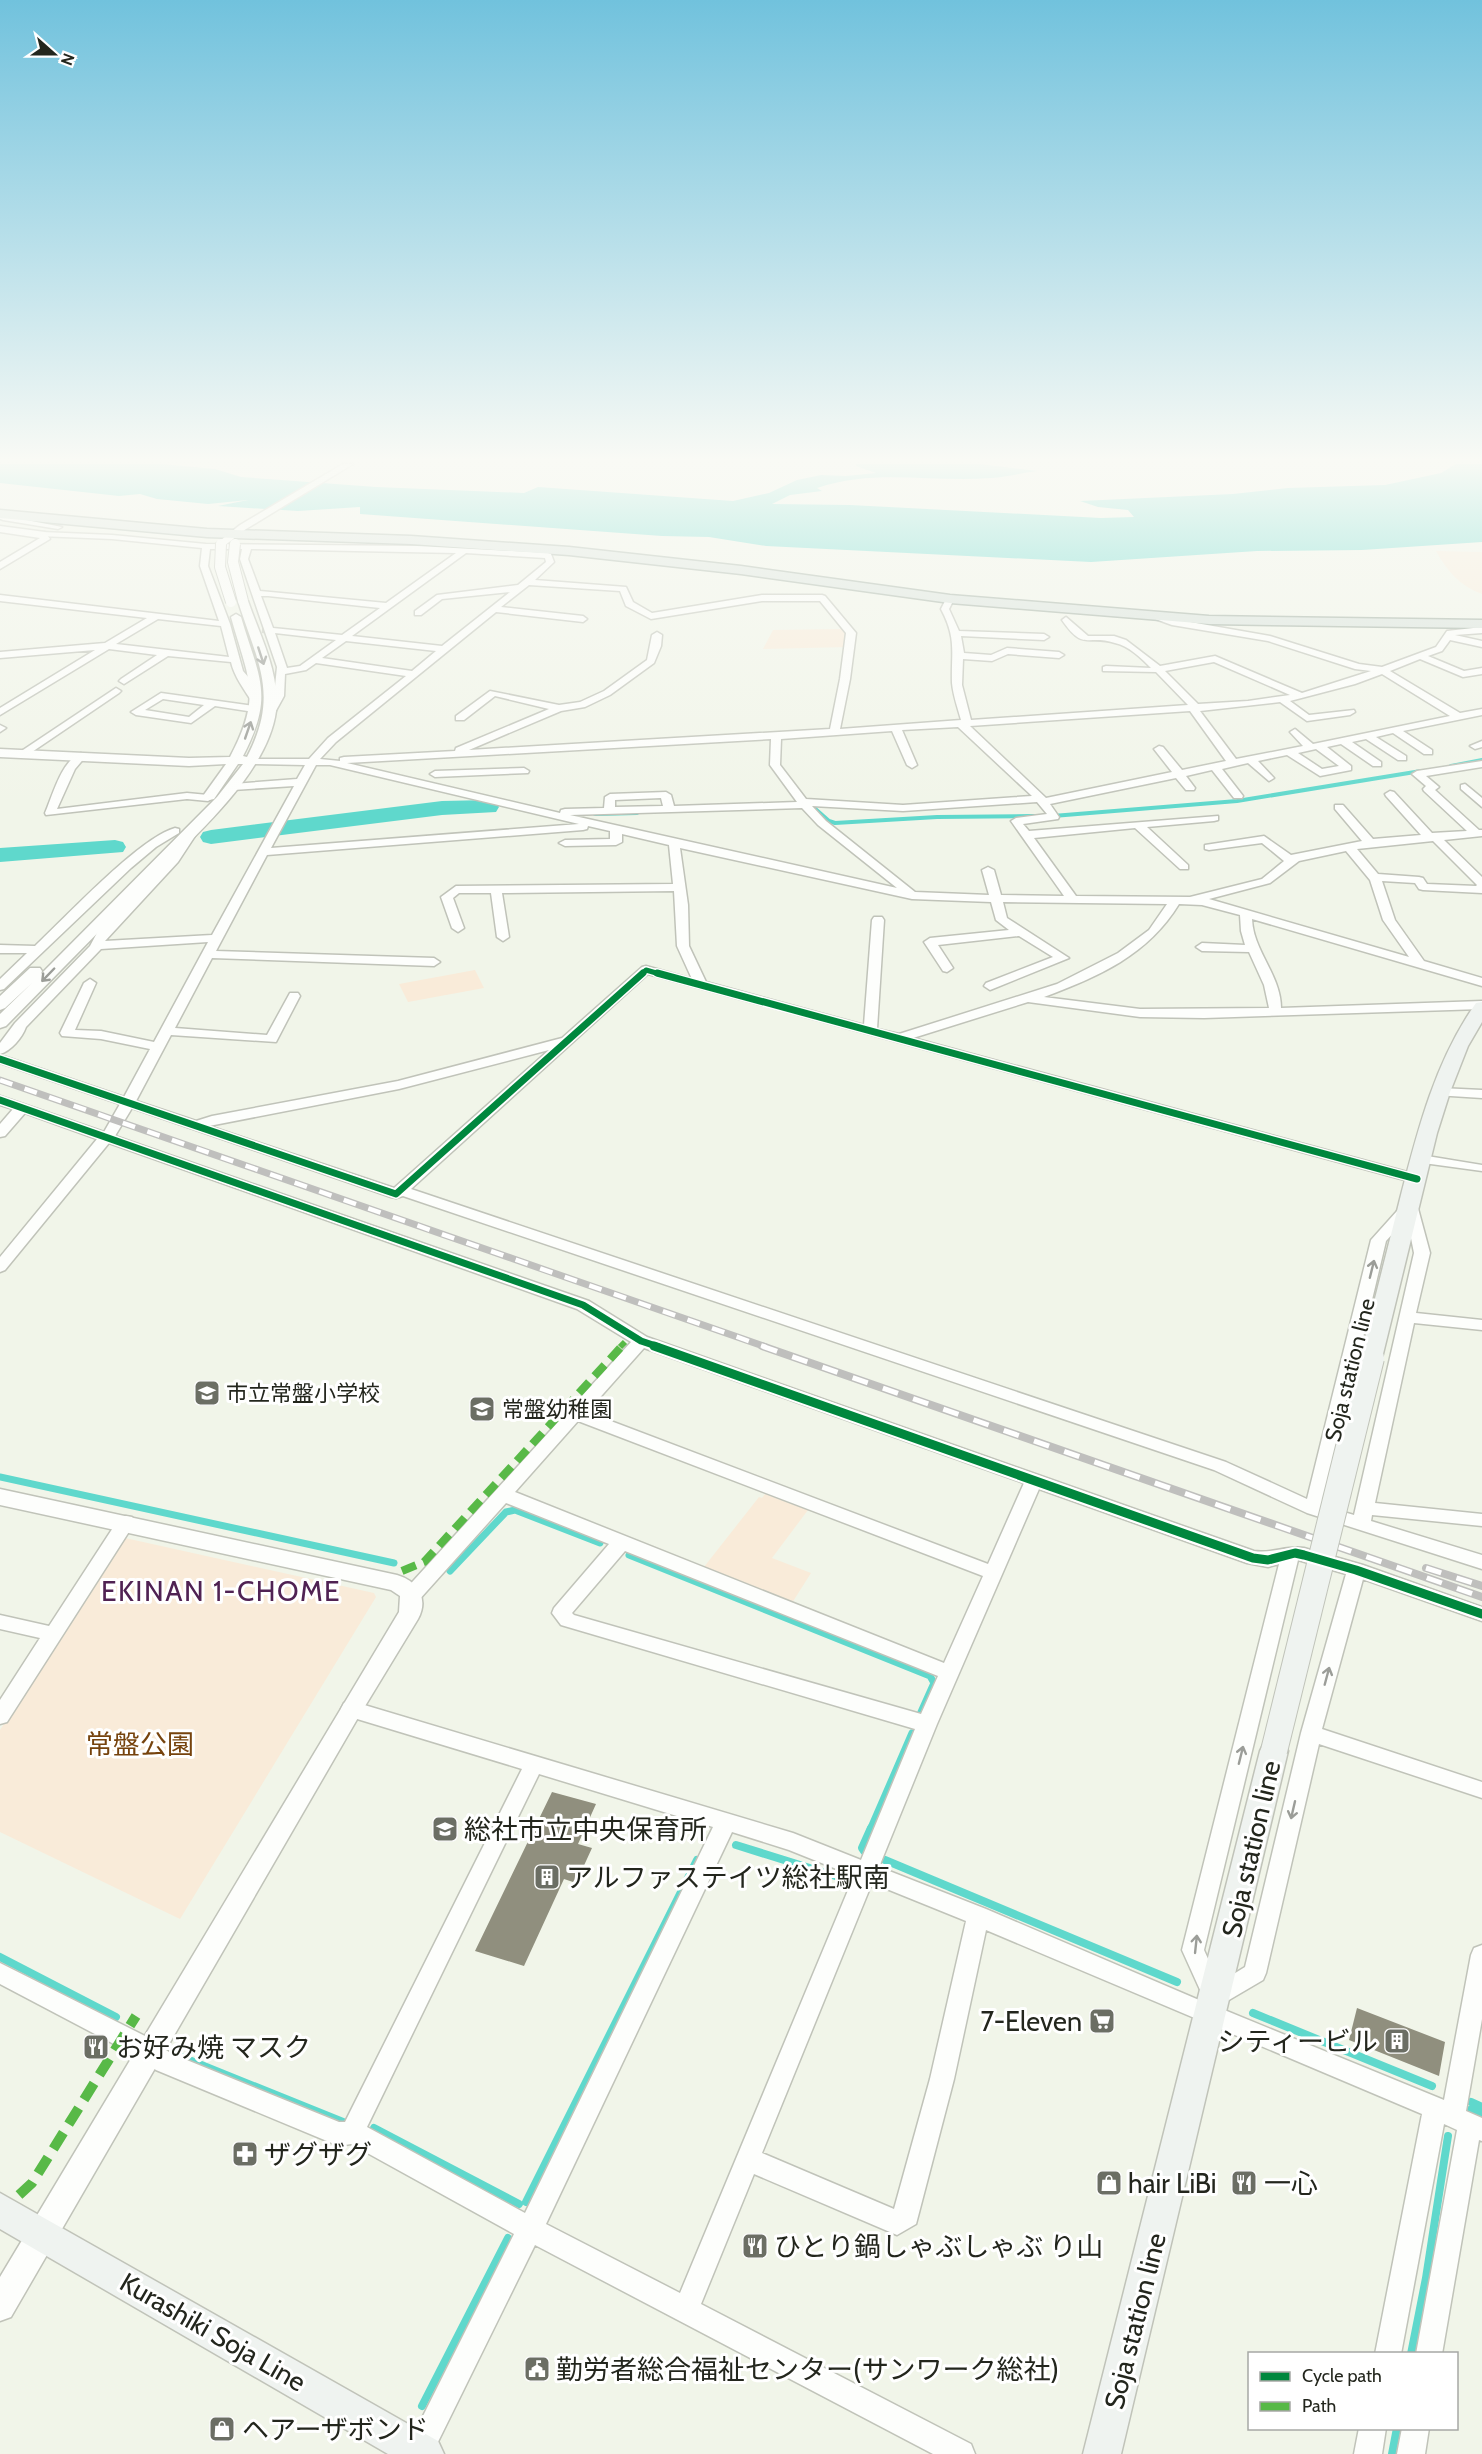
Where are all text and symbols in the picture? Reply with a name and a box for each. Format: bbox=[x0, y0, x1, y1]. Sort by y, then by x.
north arrow bbox=[24, 24, 84, 84]
text: N bbox=[57, 51, 78, 68]
one-way arrow bbox=[256, 646, 267, 665]
one-way arrow bbox=[243, 721, 254, 740]
one-way arrow bbox=[41, 967, 56, 982]
one-way arrow bbox=[1366, 1260, 1378, 1279]
street label: Soja station line bbox=[1319, 1296, 1381, 1444]
school or university icon: 市立常盤小学校 bbox=[192, 1378, 222, 1408]
place label: 市立常盤小学校 bbox=[226, 1380, 380, 1407]
school or university icon: 常盤幼稚園 bbox=[467, 1394, 497, 1424]
place label: 常盤幼稚園 bbox=[502, 1396, 612, 1423]
district label: EKINAN 1-CHOME bbox=[101, 1574, 341, 1608]
one-way arrow bbox=[1321, 1667, 1333, 1686]
park label: 常盤公園 bbox=[86, 1728, 194, 1761]
one-way arrow bbox=[1236, 1746, 1248, 1765]
street label: Soja station line bbox=[1215, 1757, 1287, 1941]
one-way arrow bbox=[1287, 1800, 1298, 1819]
place label: 総社市立中央保育所 bbox=[464, 1813, 707, 1846]
school or university icon: 総社市立中央保育所 bbox=[430, 1814, 460, 1844]
place label: アルファステイツ総社駅南 bbox=[566, 1861, 890, 1894]
building icon: アルファステイツ総社駅南 bbox=[532, 1862, 562, 1892]
one-way arrow bbox=[1191, 1935, 1202, 1954]
place label: 7-Eleven bbox=[981, 2005, 1082, 2038]
supermarket icon: 7-Eleven bbox=[1087, 2006, 1117, 2036]
place label: シティービル bbox=[1218, 2025, 1378, 2058]
building icon: シティービル bbox=[1382, 2026, 1412, 2056]
place label: お好み焼 マスク bbox=[116, 2031, 311, 2064]
restaurant icon: お好み焼 マスク bbox=[81, 2032, 111, 2062]
place label: ザグザグ bbox=[264, 2138, 372, 2171]
pharmacy icon: ザグザグ bbox=[230, 2139, 260, 2169]
place label: hair LiBi bbox=[1128, 2167, 1216, 2200]
place label: 一心 bbox=[1264, 2167, 1318, 2200]
shop icon: hair LiBi bbox=[1094, 2168, 1124, 2198]
restaurant icon: 一心 bbox=[1229, 2168, 1259, 2198]
street label: Soja station line bbox=[1097, 2229, 1173, 2412]
place label: ひとり鍋しゃぶしゃぶ り山 bbox=[774, 2230, 1103, 2263]
restaurant icon: ひとり鍋しゃぶしゃぶ り山 bbox=[740, 2231, 770, 2261]
street label: Kurashiki Soja Line bbox=[114, 2265, 312, 2399]
legend bbox=[1248, 2352, 1458, 2430]
place label: 勤労者総合福祉センター(サンワーク総社) bbox=[556, 2353, 1059, 2386]
public building icon: 勤労者総合福祉センター(サンワーク総社) bbox=[522, 2354, 552, 2384]
text: Cycle path bbox=[1302, 2365, 1382, 2387]
text: Path bbox=[1302, 2395, 1336, 2417]
place label: ヘアーザボンド bbox=[242, 2413, 429, 2446]
shop icon: ヘアーザボンド bbox=[207, 2414, 237, 2444]

